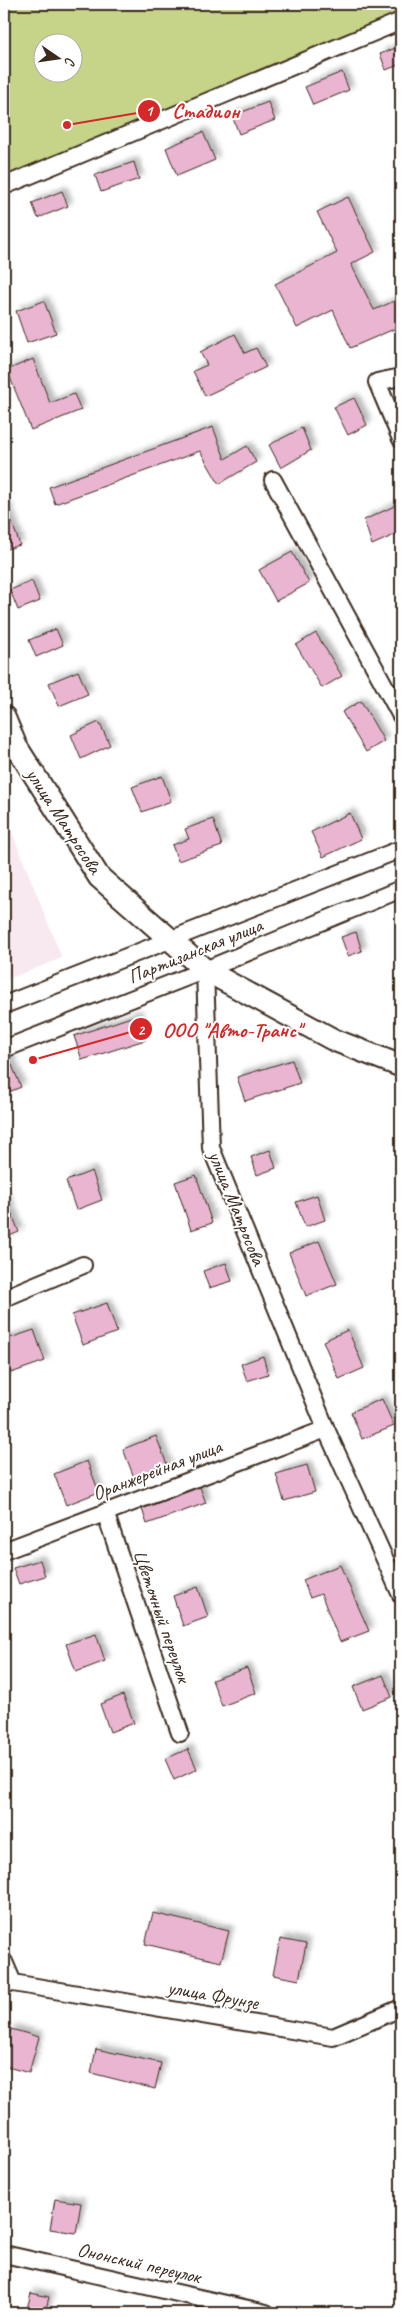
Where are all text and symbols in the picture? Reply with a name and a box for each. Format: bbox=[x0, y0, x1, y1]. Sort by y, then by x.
north arrow bbox=[32, 32, 82, 82]
text: С bbox=[61, 56, 79, 68]
callout: Стадион bbox=[137, 93, 249, 129]
text: Стадион bbox=[172, 98, 241, 124]
text: 1 bbox=[146, 102, 155, 121]
street label: улица Матросова bbox=[20, 763, 108, 880]
street label: Партизанская улица bbox=[124, 912, 268, 989]
callout: ООО "Авто-Транс" bbox=[128, 1011, 312, 1047]
text: ООО "Авто-Транс" bbox=[163, 1017, 306, 1043]
text: 2 bbox=[138, 1021, 146, 1040]
street label: улица Матросова bbox=[202, 1146, 272, 1270]
street label: Оранжерейная улица bbox=[89, 1433, 227, 1506]
street label: Цветочный переулок bbox=[128, 1546, 197, 1687]
street label: улица Фрунзе bbox=[165, 1975, 262, 2016]
street label: Ононский переулок bbox=[75, 2237, 205, 2290]

